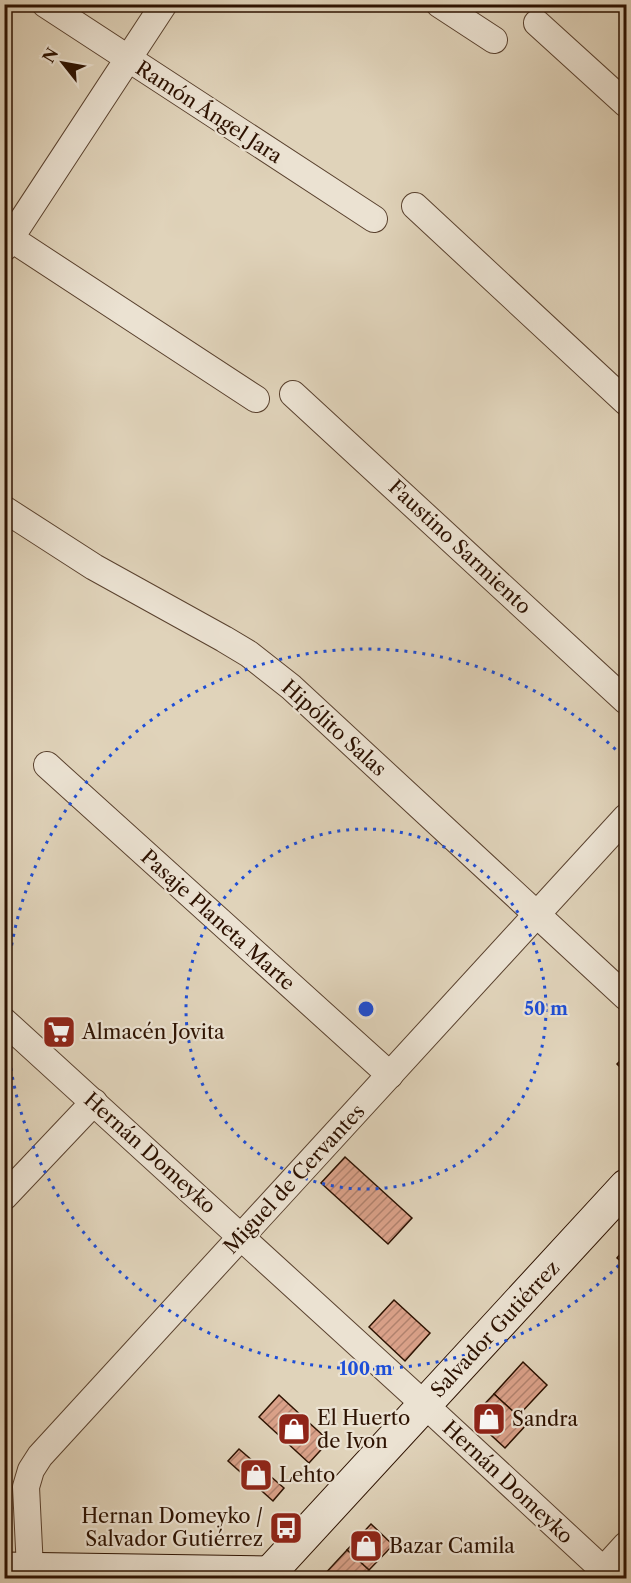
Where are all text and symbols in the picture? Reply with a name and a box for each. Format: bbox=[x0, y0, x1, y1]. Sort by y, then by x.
north arrow bbox=[33, 33, 93, 93]
text: N bbox=[38, 44, 62, 66]
street label: Ramón Ángel Jara bbox=[131, 55, 288, 168]
street label: Faustino Sarmiento bbox=[384, 475, 536, 619]
street label: Hipólito Salas bbox=[277, 675, 391, 781]
street label: Pasaje Planeta Marte bbox=[136, 845, 300, 995]
text: 50 m bbox=[524, 998, 568, 1020]
centre of rings bbox=[356, 999, 376, 1019]
supermarket icon: Almacén Jovita bbox=[41, 1014, 77, 1050]
place label: Almacén Jovita bbox=[81, 1020, 225, 1044]
street label: Hernán Domeyko bbox=[79, 1087, 221, 1219]
street label: Miguel de Cervantes bbox=[218, 1099, 370, 1259]
street label: Salvador Gutiérrez bbox=[426, 1256, 564, 1402]
text: 100 m bbox=[339, 1358, 393, 1380]
shop icon: Sandra bbox=[471, 1401, 507, 1437]
place label: El Huerto de Ivon bbox=[317, 1406, 410, 1453]
place label: Sandra bbox=[512, 1407, 578, 1431]
shop icon: El Huerto de Ivon bbox=[276, 1411, 312, 1447]
street label: Hernán Domeyko bbox=[438, 1416, 578, 1548]
shop icon: Lehto bbox=[238, 1457, 274, 1493]
place label: Lehto bbox=[279, 1463, 335, 1487]
place label: Hernan Domeyko / Salvador Gutiérrez bbox=[81, 1504, 263, 1551]
bus stop icon: Hernan Domeyko / Salvador Gutiérrez bbox=[268, 1510, 304, 1546]
shop icon: Bazar Camila bbox=[348, 1528, 384, 1564]
place label: Bazar Camila bbox=[389, 1534, 515, 1558]

